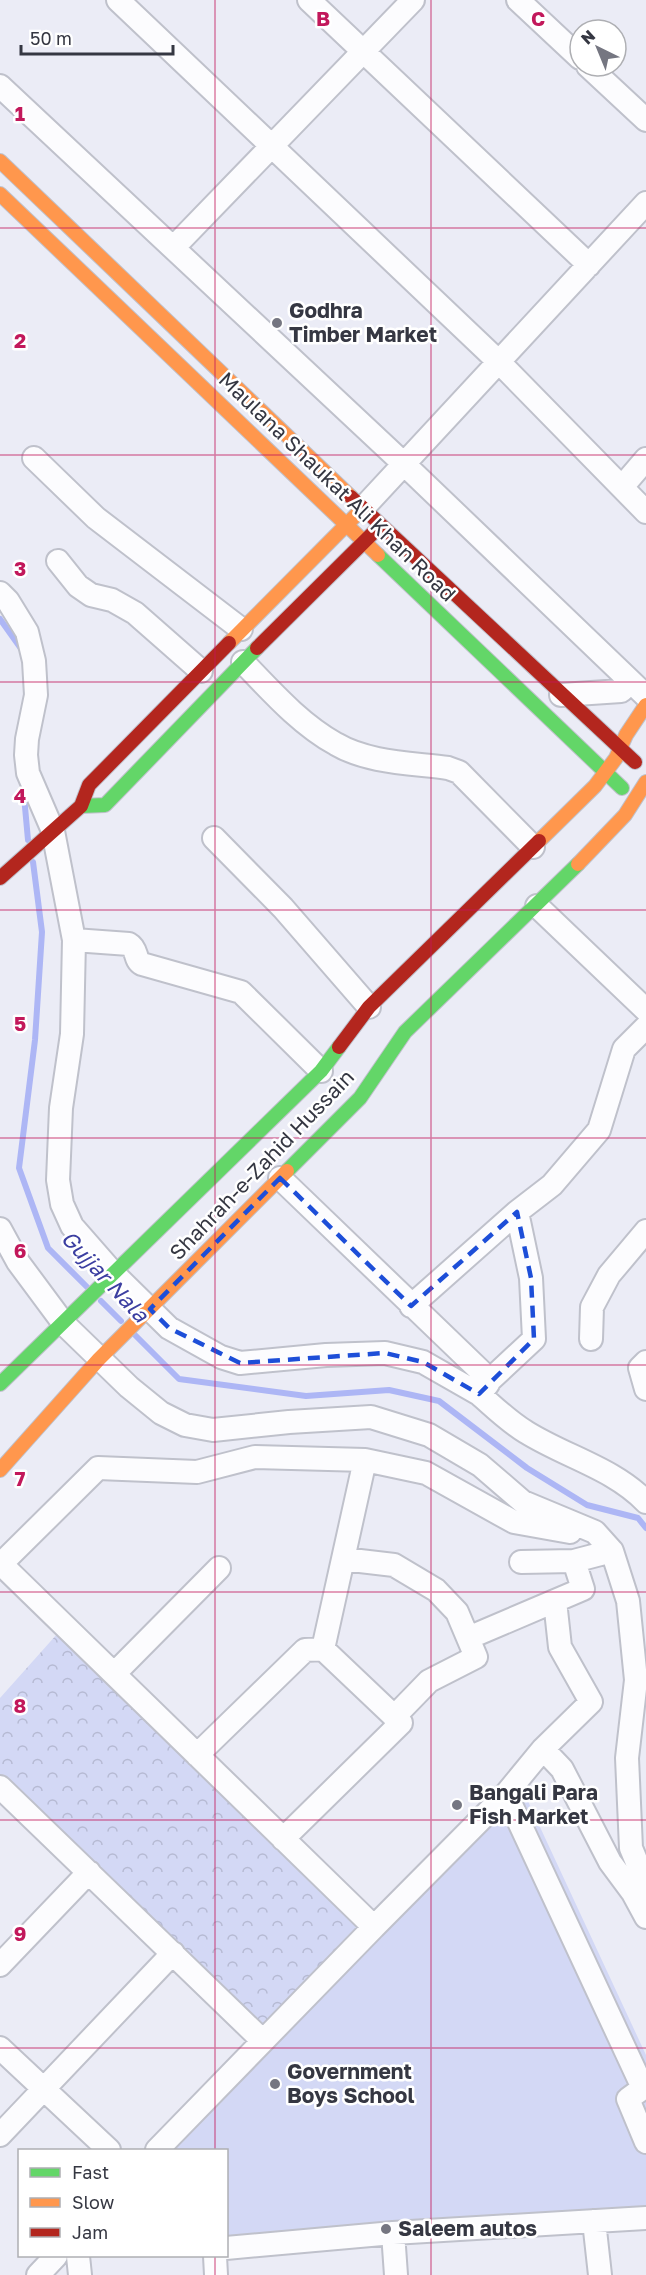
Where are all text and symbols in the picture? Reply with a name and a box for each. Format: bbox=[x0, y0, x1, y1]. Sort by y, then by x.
text: B bbox=[316, 6, 330, 30]
text: C bbox=[531, 6, 545, 30]
scale bar bbox=[21, 18, 172, 56]
north arrow bbox=[568, 18, 628, 78]
text: N bbox=[576, 26, 599, 48]
text: 50 m bbox=[30, 27, 72, 49]
text: 1 bbox=[15, 101, 25, 125]
place label: Godhra Timber Market bbox=[289, 297, 437, 347]
marker: Godhra Timber Market bbox=[270, 316, 284, 330]
text: 2 bbox=[14, 328, 26, 352]
street label: Maulana Shaukat Ali Khan Road bbox=[214, 366, 462, 607]
text: 3 bbox=[14, 556, 26, 580]
text: 4 bbox=[14, 783, 26, 807]
text: 5 bbox=[14, 1011, 26, 1035]
street label: Shahrah-e-Zahid Hussain bbox=[164, 1064, 359, 1265]
water label: Gujjar Nala bbox=[56, 1224, 156, 1328]
text: 6 bbox=[14, 1238, 26, 1262]
text: 7 bbox=[15, 1466, 26, 1490]
text: 8 bbox=[14, 1693, 26, 1717]
place label: Bangali Para Fish Market bbox=[469, 1779, 598, 1829]
marker: Bangali Para Fish Market bbox=[450, 1798, 464, 1812]
text: 9 bbox=[14, 1921, 26, 1945]
place label: Government Boys School bbox=[287, 2058, 414, 2108]
marker: Government Boys School bbox=[268, 2077, 282, 2091]
legend bbox=[18, 2149, 228, 2257]
text: Fast bbox=[72, 2161, 109, 2183]
text: Slow bbox=[72, 2191, 115, 2213]
place label: Saleem autos bbox=[398, 2215, 537, 2241]
text: Jam bbox=[72, 2221, 108, 2243]
marker: Saleem autos bbox=[379, 2222, 393, 2236]

